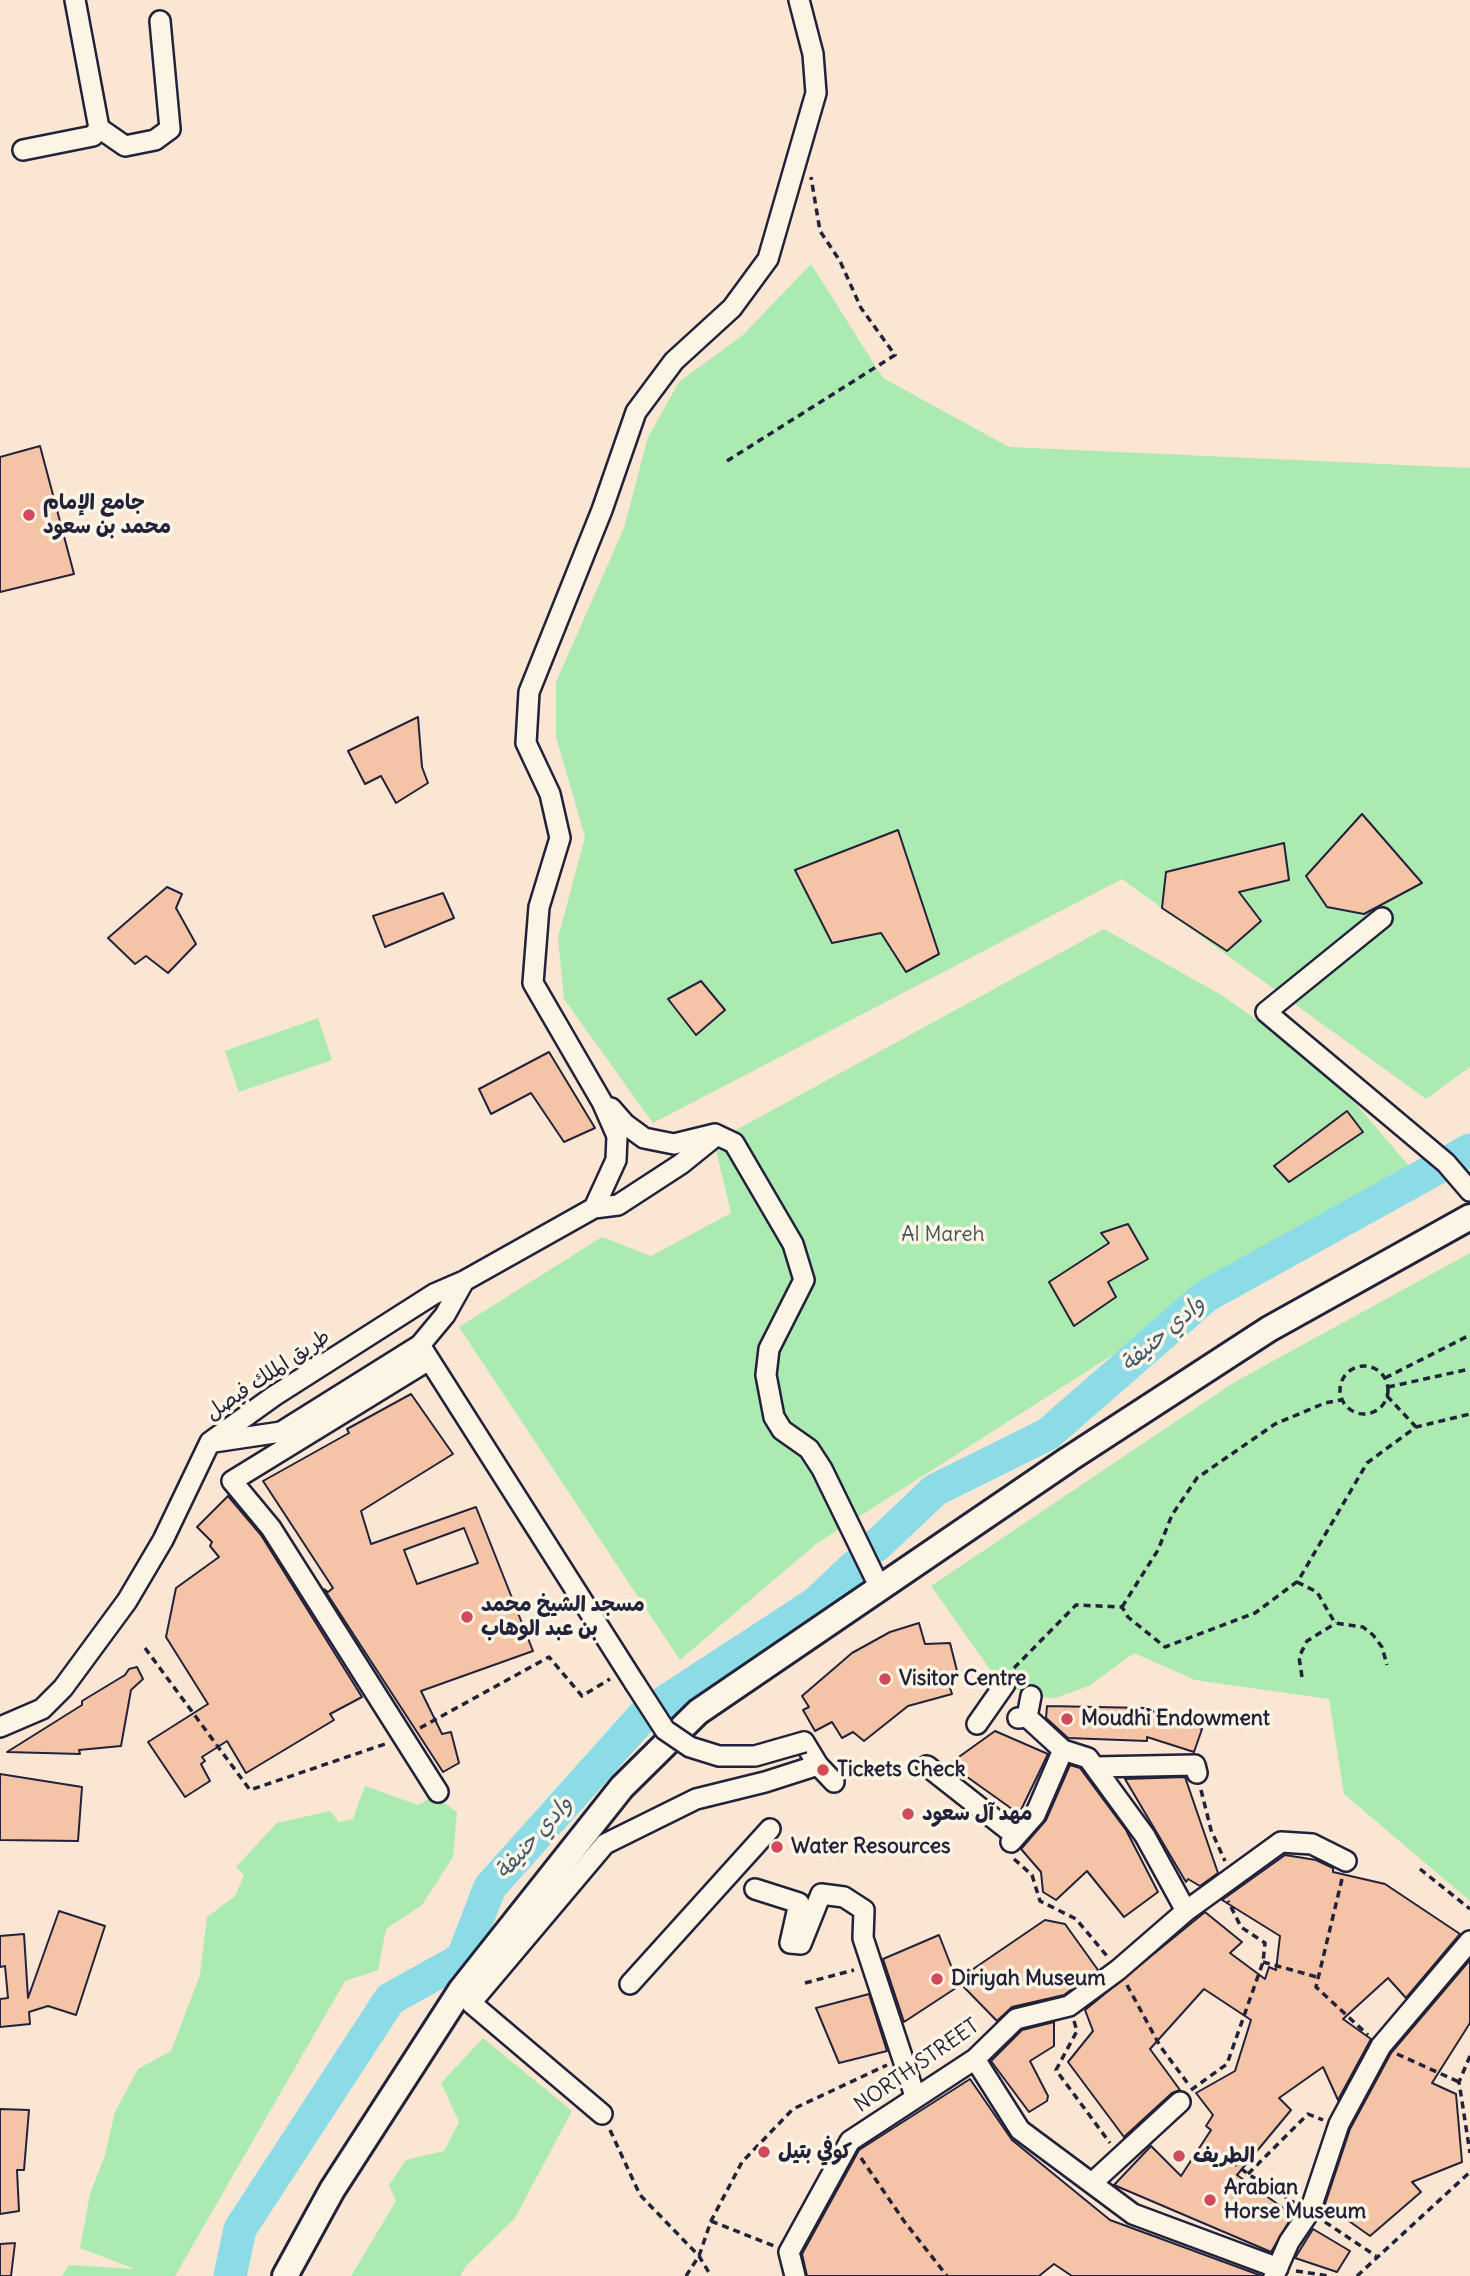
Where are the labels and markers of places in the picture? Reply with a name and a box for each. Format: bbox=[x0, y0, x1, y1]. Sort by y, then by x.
place label: جامع الإمام محمد بن سعود bbox=[43, 490, 171, 540]
marker: جامع الإمام محمد بن سعود bbox=[21, 507, 37, 523]
place label: مسجد الشيخ محمد بن عبد الوهاب bbox=[481, 1592, 645, 1642]
marker: مسجد الشيخ محمد بن عبد الوهاب bbox=[459, 1609, 475, 1625]
place label: Visitor Centre bbox=[899, 1666, 1026, 1692]
marker: Visitor Centre bbox=[877, 1671, 893, 1687]
place label: Moudhi Endowment bbox=[1081, 1706, 1270, 1732]
marker: Moudhi Endowment bbox=[1059, 1711, 1075, 1727]
place label: Tickets Check bbox=[837, 1757, 966, 1783]
marker: Tickets Check bbox=[815, 1762, 831, 1778]
place label: مهد آل سعود bbox=[922, 1801, 1032, 1827]
marker: مهد آل سعود bbox=[900, 1806, 916, 1822]
place label: Water Resources bbox=[791, 1834, 951, 1860]
marker: Water Resources bbox=[769, 1839, 785, 1855]
place label: Diriyah Museum bbox=[951, 1966, 1106, 1992]
marker: Diriyah Museum bbox=[929, 1971, 945, 1987]
place label: كوفي بتيل bbox=[778, 2139, 852, 2165]
place label: الطريف bbox=[1193, 2143, 1255, 2169]
marker: كوفي بتيل bbox=[756, 2144, 772, 2160]
marker: الطريف bbox=[1171, 2148, 1187, 2164]
place label: Arabian Horse Museum bbox=[1224, 2175, 1366, 2225]
marker: Arabian Horse Museum bbox=[1202, 2192, 1218, 2208]

